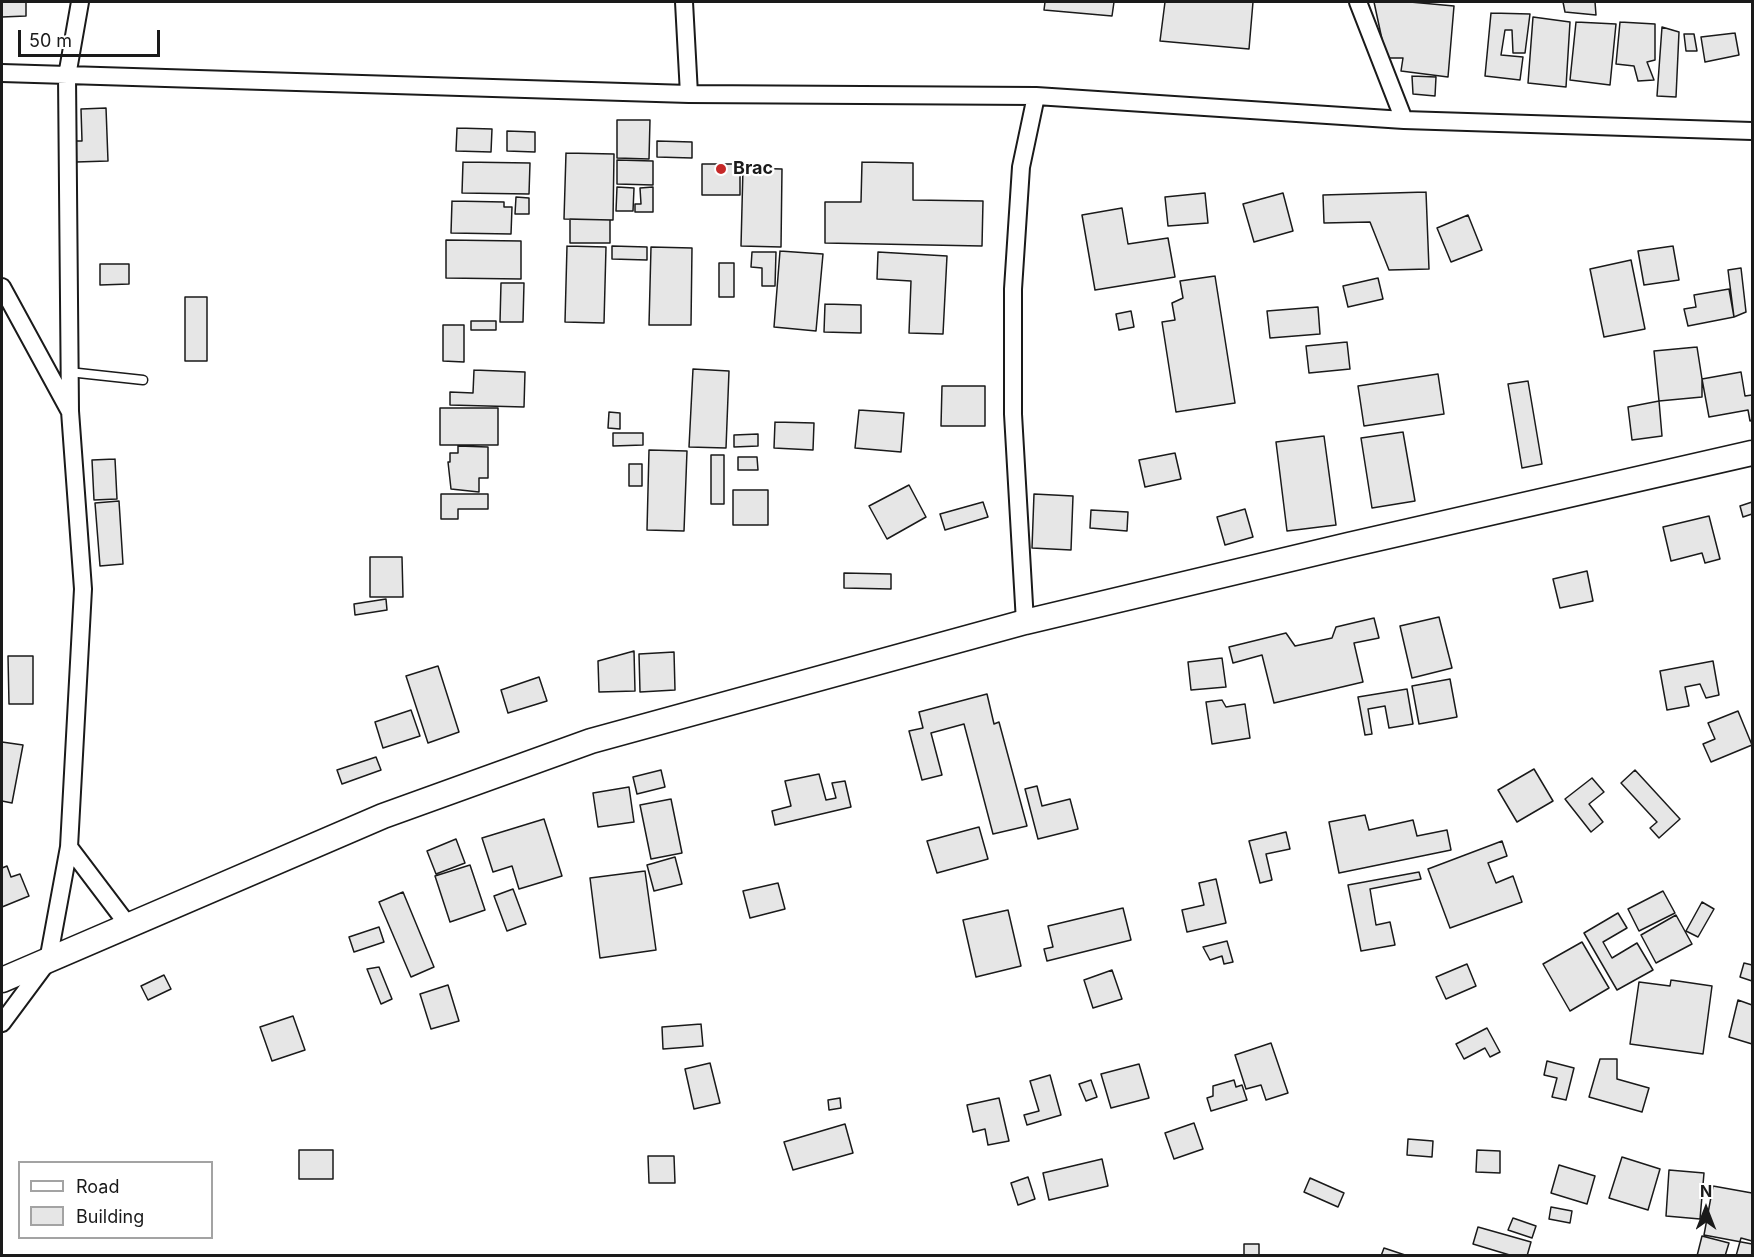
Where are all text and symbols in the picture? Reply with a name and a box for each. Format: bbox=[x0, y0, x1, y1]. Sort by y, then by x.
scale bar bbox=[21, 18, 164, 56]
text: 50 m bbox=[29, 30, 72, 51]
place label: Brac bbox=[733, 158, 773, 180]
marker: Brac bbox=[714, 162, 728, 176]
legend bbox=[18, 1161, 213, 1239]
text: Road bbox=[76, 1176, 119, 1197]
north arrow bbox=[1676, 1179, 1736, 1239]
text: N bbox=[1700, 1181, 1712, 1201]
text: Building bbox=[76, 1206, 144, 1227]

